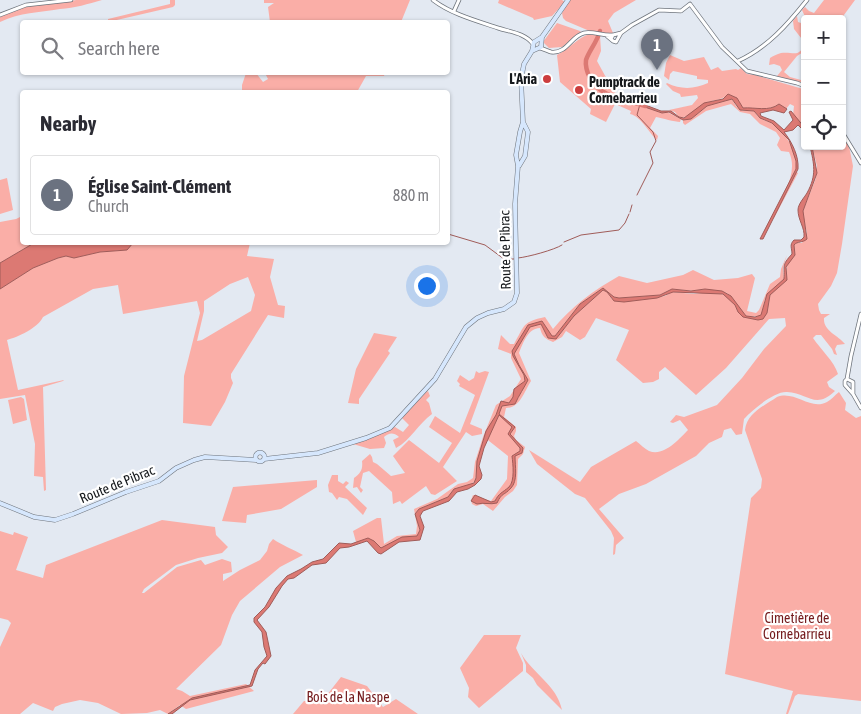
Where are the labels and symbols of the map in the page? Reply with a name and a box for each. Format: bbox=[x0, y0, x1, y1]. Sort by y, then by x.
pin: 1 bbox=[641, 29, 673, 70]
place label: L'Aria bbox=[509, 71, 537, 87]
marker: L'Aria bbox=[541, 73, 553, 85]
place label: Pumptrack de Cornebarrieu bbox=[589, 74, 660, 106]
marker: Pumptrack de Cornebarrieu bbox=[573, 84, 585, 96]
street label: Route de Pibrac bbox=[496, 209, 514, 290]
your location bbox=[414, 273, 440, 299]
street label: Route de Pibrac bbox=[77, 461, 158, 506]
park label: Cimetière de Cornebarrieu bbox=[763, 610, 831, 642]
park label: Bois de la Naspe bbox=[306, 689, 390, 705]

